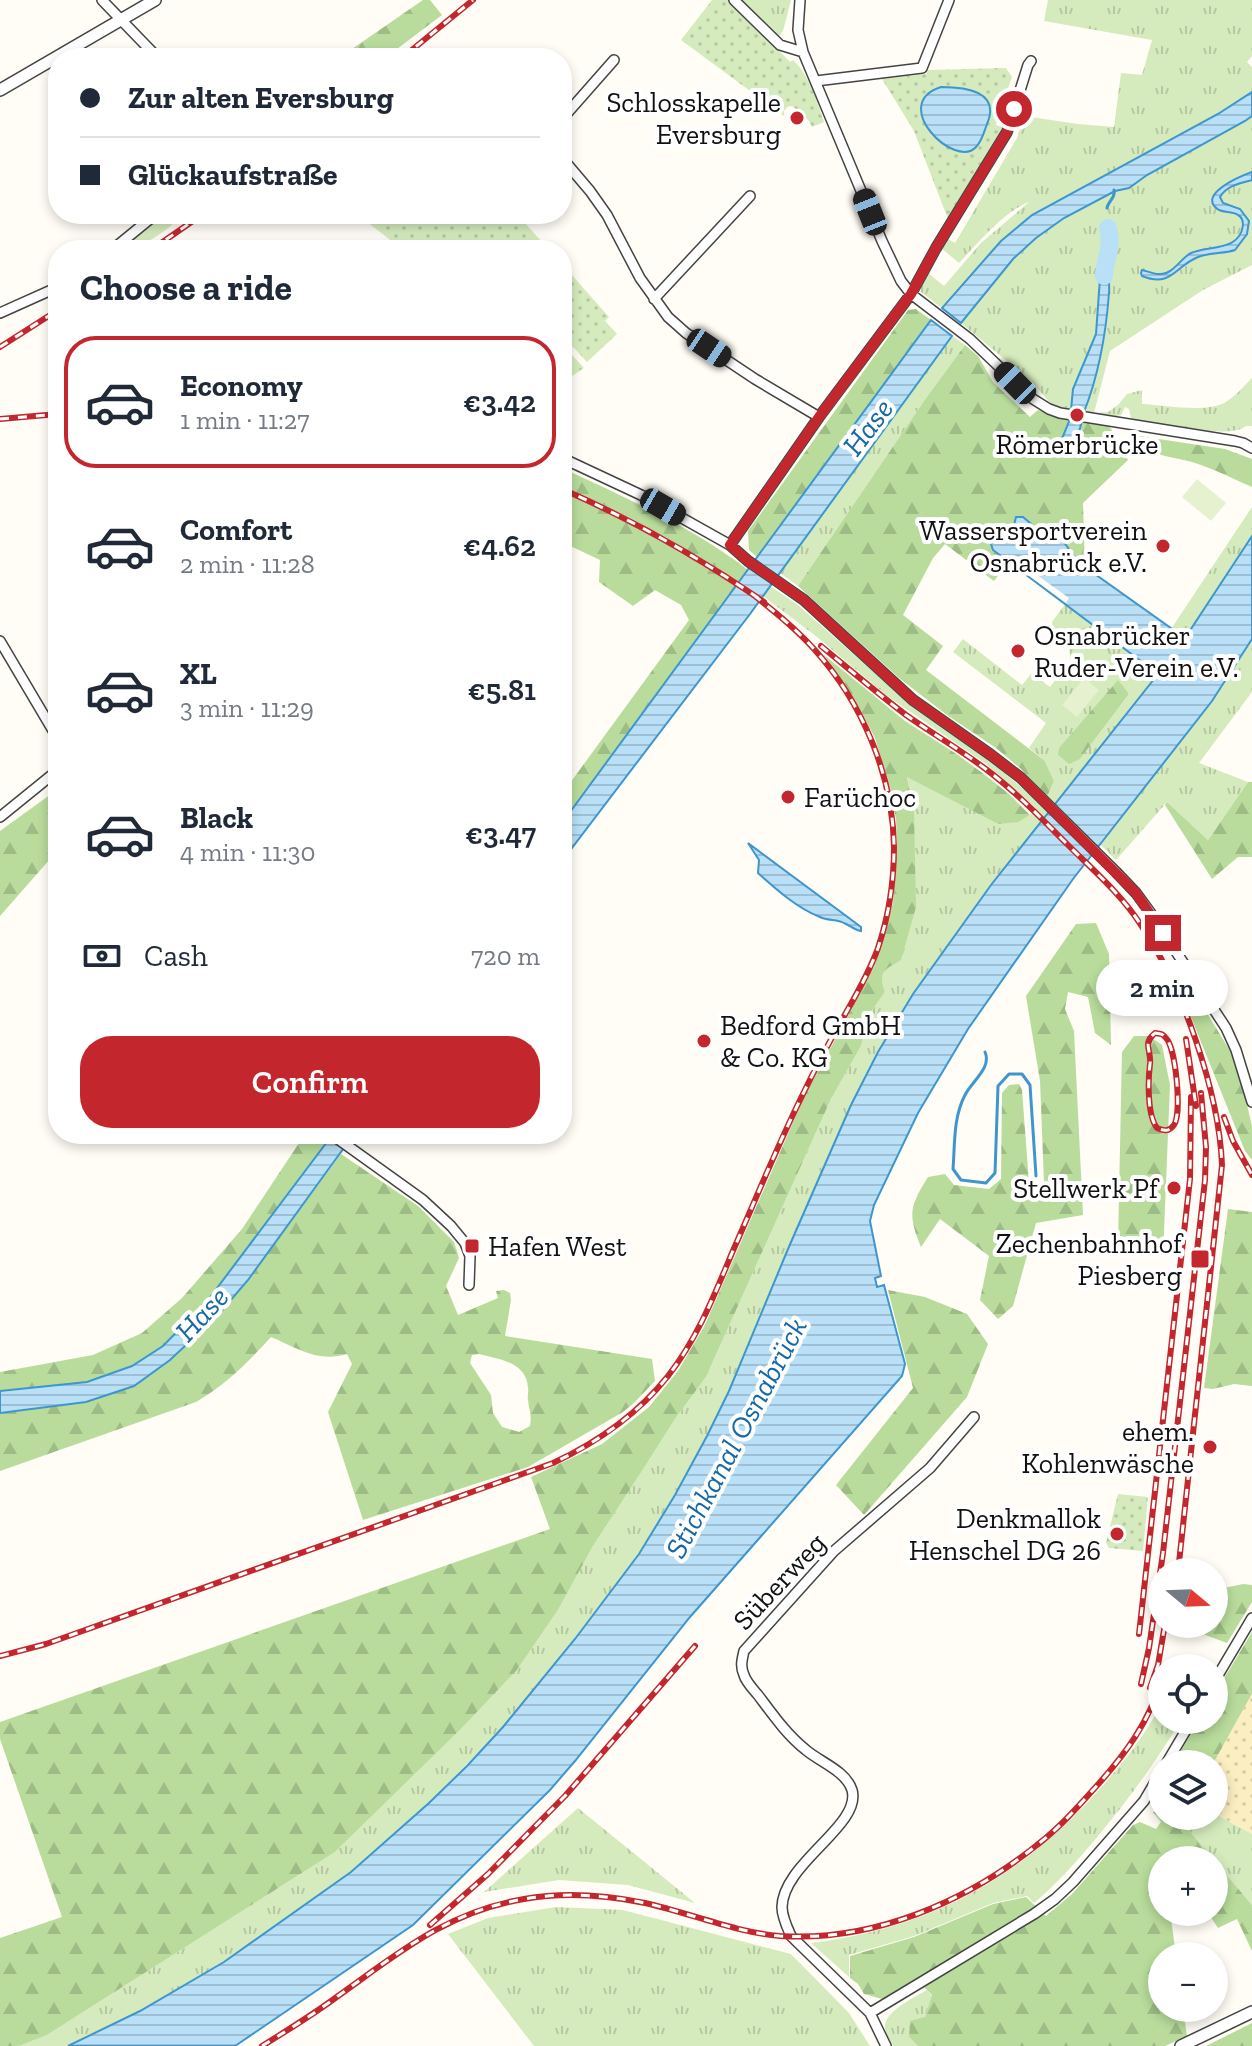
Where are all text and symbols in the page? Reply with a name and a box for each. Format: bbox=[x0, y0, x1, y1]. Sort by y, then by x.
text: Zur alten Eversburg bbox=[128, 80, 394, 116]
place label: Schlosskapelle Eversburg bbox=[606, 86, 781, 151]
route start bbox=[996, 91, 1032, 127]
marker: Schlosskapelle Eversburg bbox=[788, 109, 806, 127]
text: Glückaufstraße bbox=[128, 157, 337, 193]
car bbox=[850, 185, 890, 239]
text: Choose a ride bbox=[80, 266, 292, 309]
car bbox=[682, 325, 736, 371]
car bbox=[990, 358, 1040, 408]
icon: car bbox=[84, 366, 156, 438]
text: Economy bbox=[180, 368, 303, 404]
text: €3.42 bbox=[463, 384, 536, 420]
water label: Hase bbox=[835, 391, 901, 463]
text: 1 min · 11:27 bbox=[180, 404, 310, 436]
marker: Römerbrücke bbox=[1068, 406, 1086, 424]
place label: Römerbrücke bbox=[995, 428, 1159, 461]
car bbox=[636, 485, 690, 529]
icon: car bbox=[84, 510, 156, 582]
text: Comfort bbox=[180, 512, 292, 548]
place label: Wassersportverein Osnabrück e.V. bbox=[919, 514, 1147, 579]
text: €4.62 bbox=[463, 528, 536, 564]
marker: Wassersportverein Osnabrück e.V. bbox=[1154, 537, 1172, 555]
text: 2 min · 11:28 bbox=[180, 548, 315, 580]
place label: Osnabrücker Ruder-Verein e.V. bbox=[1034, 619, 1239, 684]
marker: Osnabrücker Ruder-Verein e.V. bbox=[1009, 642, 1027, 660]
icon: car bbox=[84, 654, 156, 726]
text: XL bbox=[180, 656, 217, 692]
text: €5.81 bbox=[468, 672, 536, 708]
text: 3 min · 11:29 bbox=[180, 692, 314, 724]
place label: Farüchoc bbox=[804, 781, 916, 814]
marker: Farüchoc bbox=[779, 788, 797, 806]
icon: car bbox=[84, 798, 156, 870]
text: Black bbox=[180, 800, 253, 836]
text: €3.47 bbox=[465, 816, 536, 852]
text: 4 min · 11:30 bbox=[180, 836, 316, 868]
route end bbox=[1145, 915, 1181, 951]
icon: cash bbox=[80, 934, 124, 978]
text: Cash bbox=[144, 938, 208, 974]
text: 720 m bbox=[471, 940, 540, 972]
callout: 2 min bbox=[1097, 961, 1229, 1017]
text: 2 min bbox=[1130, 972, 1194, 1004]
place label: Bedford GmbH & Co. KG bbox=[720, 1009, 901, 1074]
marker: Bedford GmbH & Co. KG bbox=[695, 1032, 713, 1050]
button: Confirm bbox=[80, 1036, 540, 1128]
place label: Stellwerk Pf bbox=[1013, 1172, 1160, 1205]
marker: Stellwerk Pf bbox=[1165, 1179, 1183, 1197]
place label: Zechenbahnhof Piesberg bbox=[996, 1227, 1184, 1292]
place label: Hafen West bbox=[488, 1230, 627, 1263]
marker: Hafen West bbox=[463, 1237, 481, 1255]
marker: Zechenbahnhof Piesberg bbox=[1189, 1248, 1211, 1270]
water label: Hase bbox=[168, 1279, 236, 1349]
water label: Stichkanal Osnabrück bbox=[657, 1312, 815, 1564]
place label: ehem. Kohlenwäsche bbox=[1021, 1415, 1194, 1480]
marker: ehem. Kohlenwäsche bbox=[1201, 1438, 1219, 1456]
place label: Denkmallok Henschel DG 26 bbox=[909, 1502, 1101, 1567]
marker: Denkmallok Henschel DG 26 bbox=[1108, 1525, 1126, 1543]
street label: Süberweg bbox=[726, 1526, 832, 1637]
north arrow bbox=[1148, 1558, 1228, 1638]
map controls bbox=[1148, 1558, 1228, 2022]
button: locate bbox=[1148, 1654, 1228, 1734]
button: layers bbox=[1148, 1750, 1228, 1830]
button: + bbox=[1148, 1846, 1228, 1926]
button: − bbox=[1148, 1942, 1228, 2022]

